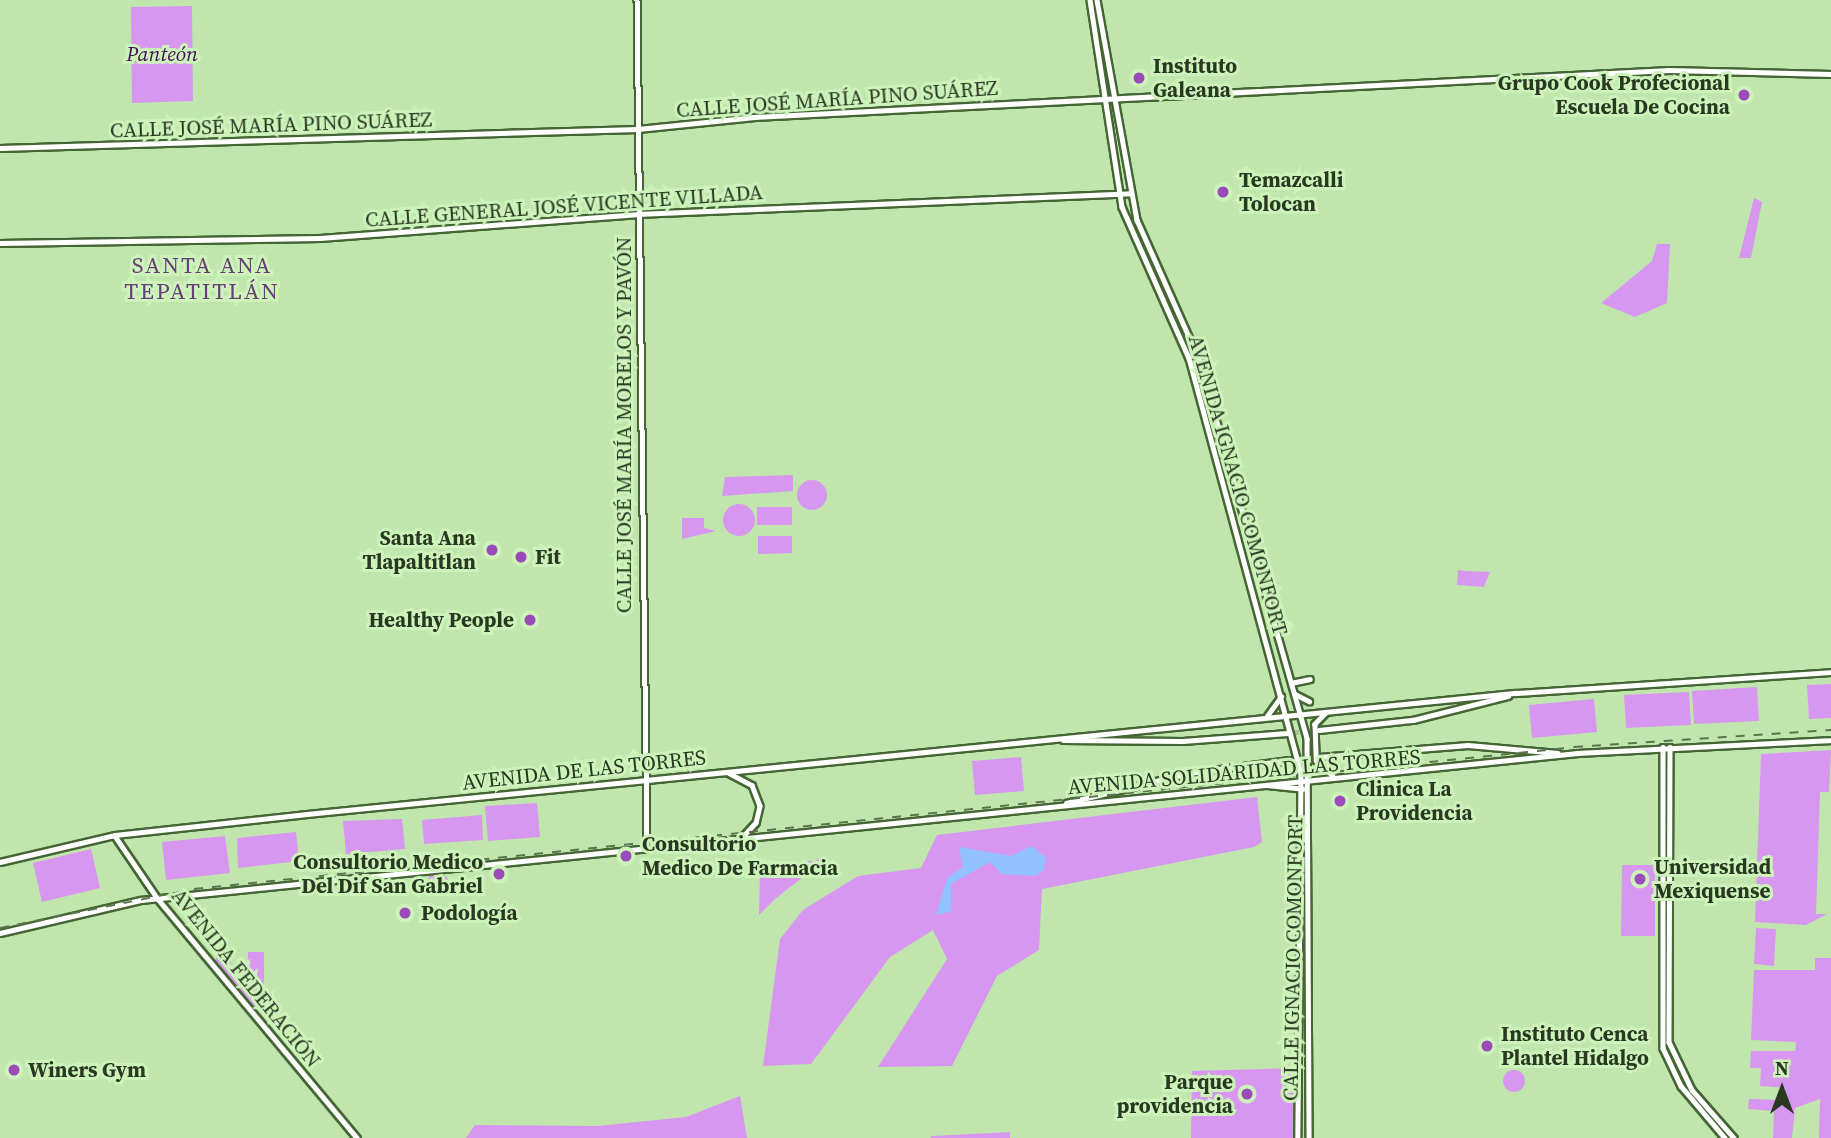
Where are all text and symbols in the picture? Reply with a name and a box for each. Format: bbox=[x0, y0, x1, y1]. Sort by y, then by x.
park label: Panteón bbox=[126, 41, 198, 67]
place label: Instituto Galeana bbox=[1153, 53, 1237, 103]
marker: Instituto Galeana bbox=[1131, 70, 1147, 86]
place label: Grupo Cook Profecional Escuela De Cocina bbox=[1498, 70, 1730, 120]
street label: CALLE JOSÉ MARÍA PINO SUÁREZ bbox=[675, 75, 999, 123]
marker: Grupo Cook Profecional Escuela De Cocina bbox=[1736, 87, 1752, 103]
street label: CALLE JOSÉ MARÍA PINO SUÁREZ bbox=[109, 107, 433, 143]
place label: Temazcalli Tolocan bbox=[1239, 167, 1343, 217]
street label: CALLE GENERAL JOSÉ VICENTE VILLADA bbox=[364, 179, 764, 233]
marker: Temazcalli Tolocan bbox=[1213, 182, 1233, 202]
street label: CALLE JOSÉ MARÍA MORELOS Y PAVÓN bbox=[611, 236, 637, 614]
district label: SANTA ANA TEPATITLÁN bbox=[125, 251, 279, 305]
street label: AVENIDA IGNACIO COMONFORT bbox=[1183, 332, 1293, 638]
place label: Santa Ana Tlapaltitlan bbox=[362, 525, 476, 575]
marker: Santa Ana Tlapaltitlan bbox=[482, 540, 502, 560]
place label: Fit bbox=[535, 544, 561, 570]
marker: Fit bbox=[513, 549, 529, 565]
place label: Healthy People bbox=[369, 607, 514, 633]
marker: Healthy People bbox=[520, 610, 540, 630]
street label: AVENIDA SOLIDARIDAD LAS TORRES bbox=[1066, 744, 1422, 800]
street label: AVENIDA DE LAS TORRES bbox=[461, 745, 707, 795]
place label: Clinica La Providencia bbox=[1356, 776, 1473, 826]
marker: Clinica La Providencia bbox=[1330, 791, 1350, 811]
street label: CALLE IGNACIO COMONFORT bbox=[1278, 815, 1308, 1101]
place label: Consultorio Medico De Farmacia bbox=[642, 831, 838, 881]
marker: Consultorio Medico De Farmacia bbox=[616, 846, 636, 866]
place label: Consultorio Medico Del Dif San Gabriel bbox=[293, 849, 483, 899]
place label: Universidad Mexiquense bbox=[1654, 854, 1771, 904]
marker: Consultorio Medico Del Dif San Gabriel bbox=[489, 864, 509, 884]
marker: Universidad Mexiquense bbox=[1632, 871, 1648, 887]
street label: AVENIDA FEDERACIÓN bbox=[166, 884, 326, 1072]
place label: Podología bbox=[421, 900, 518, 926]
marker: Podología bbox=[395, 903, 415, 923]
place label: Instituto Cenca Plantel Hidalgo bbox=[1501, 1021, 1649, 1071]
marker: Instituto Cenca Plantel Hidalgo bbox=[1479, 1038, 1495, 1054]
north arrow bbox=[1747, 1054, 1817, 1124]
text: N bbox=[1775, 1055, 1789, 1081]
place label: Winers Gym bbox=[28, 1057, 146, 1083]
marker: Winers Gym bbox=[6, 1062, 22, 1078]
place label: Parque providencia bbox=[1116, 1069, 1233, 1119]
marker: Parque providencia bbox=[1239, 1086, 1255, 1102]

